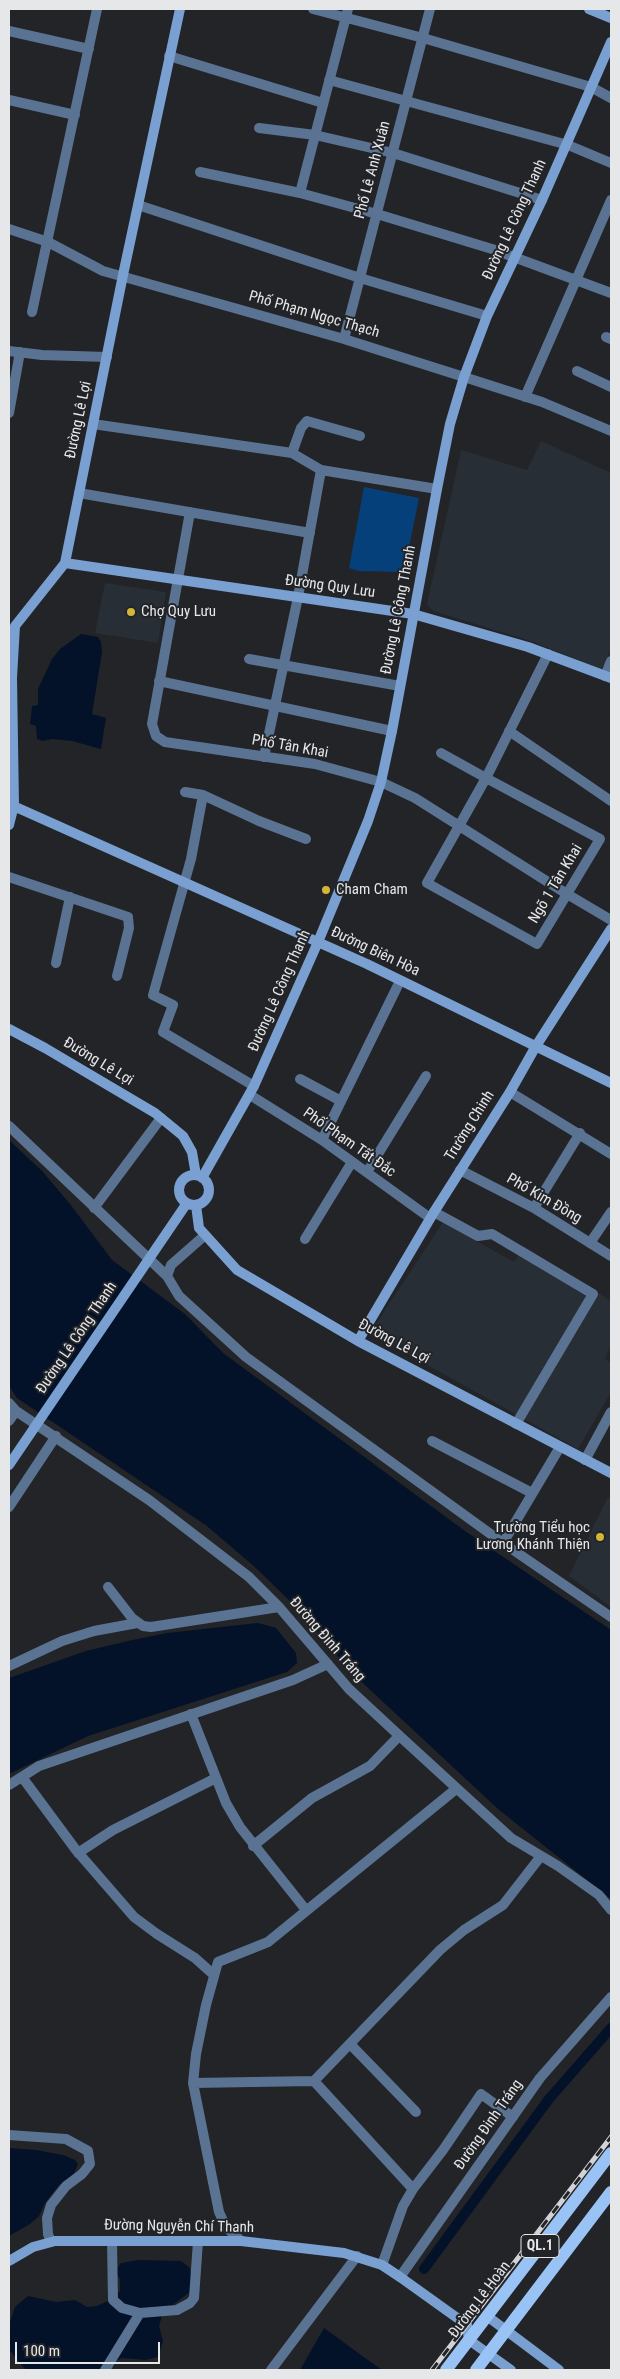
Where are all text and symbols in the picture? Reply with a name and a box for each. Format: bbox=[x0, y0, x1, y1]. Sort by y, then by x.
street label: Phố Lê Anh Xuân bbox=[351, 119, 395, 221]
street label: Đường Lê Công Thanh bbox=[479, 157, 551, 283]
street label: Phố Phạm Ngọc Thạch bbox=[247, 288, 381, 342]
street label: Đường Lê Lợi bbox=[62, 380, 96, 460]
street label: Đường Lê Công Thanh bbox=[378, 544, 420, 676]
street label: Đường Quy Lưu bbox=[284, 572, 376, 602]
place label: Chợ Quy Lưu bbox=[141, 603, 216, 621]
marker: Chợ Quy Lưu bbox=[125, 606, 137, 618]
street label: Phố Tân Khai bbox=[250, 731, 330, 763]
street label: Ngõ 1 Tân Khai bbox=[525, 841, 587, 927]
place label: Cham Cham bbox=[336, 881, 408, 899]
marker: Cham Cham bbox=[320, 884, 332, 896]
street label: Đường Biên Hòa bbox=[328, 924, 422, 980]
street label: Đường Lê Công Thanh bbox=[245, 927, 315, 1055]
street label: Đường Lê Lợi bbox=[60, 1034, 136, 1090]
street label: Trường Chinh bbox=[441, 1088, 499, 1164]
street label: Phố Phạm Tất Đắc bbox=[299, 1104, 399, 1182]
street label: Phố Kim Đồng bbox=[503, 1170, 585, 1228]
street label: Đường Lê Công Thanh bbox=[33, 1279, 121, 1397]
street label: Đường Lê Lợi bbox=[355, 1316, 433, 1368]
place label: Trường Tiểu học Lương Khánh Thiện bbox=[476, 1519, 590, 1554]
marker: Trường Tiểu học Lương Khánh Thiện bbox=[594, 1531, 606, 1543]
street label: Đường Đinh Tráng bbox=[285, 1594, 369, 1686]
street label: Đường Đinh Tráng bbox=[451, 2076, 527, 2174]
street label: Đường Nguyễn Chí Thanh bbox=[104, 2217, 254, 2237]
road number: QL.1 bbox=[521, 2234, 559, 2258]
street label: Đường Lê Hoàn bbox=[445, 2258, 515, 2342]
scale bar bbox=[18, 2332, 162, 2364]
text: 100 m bbox=[23, 2342, 60, 2360]

